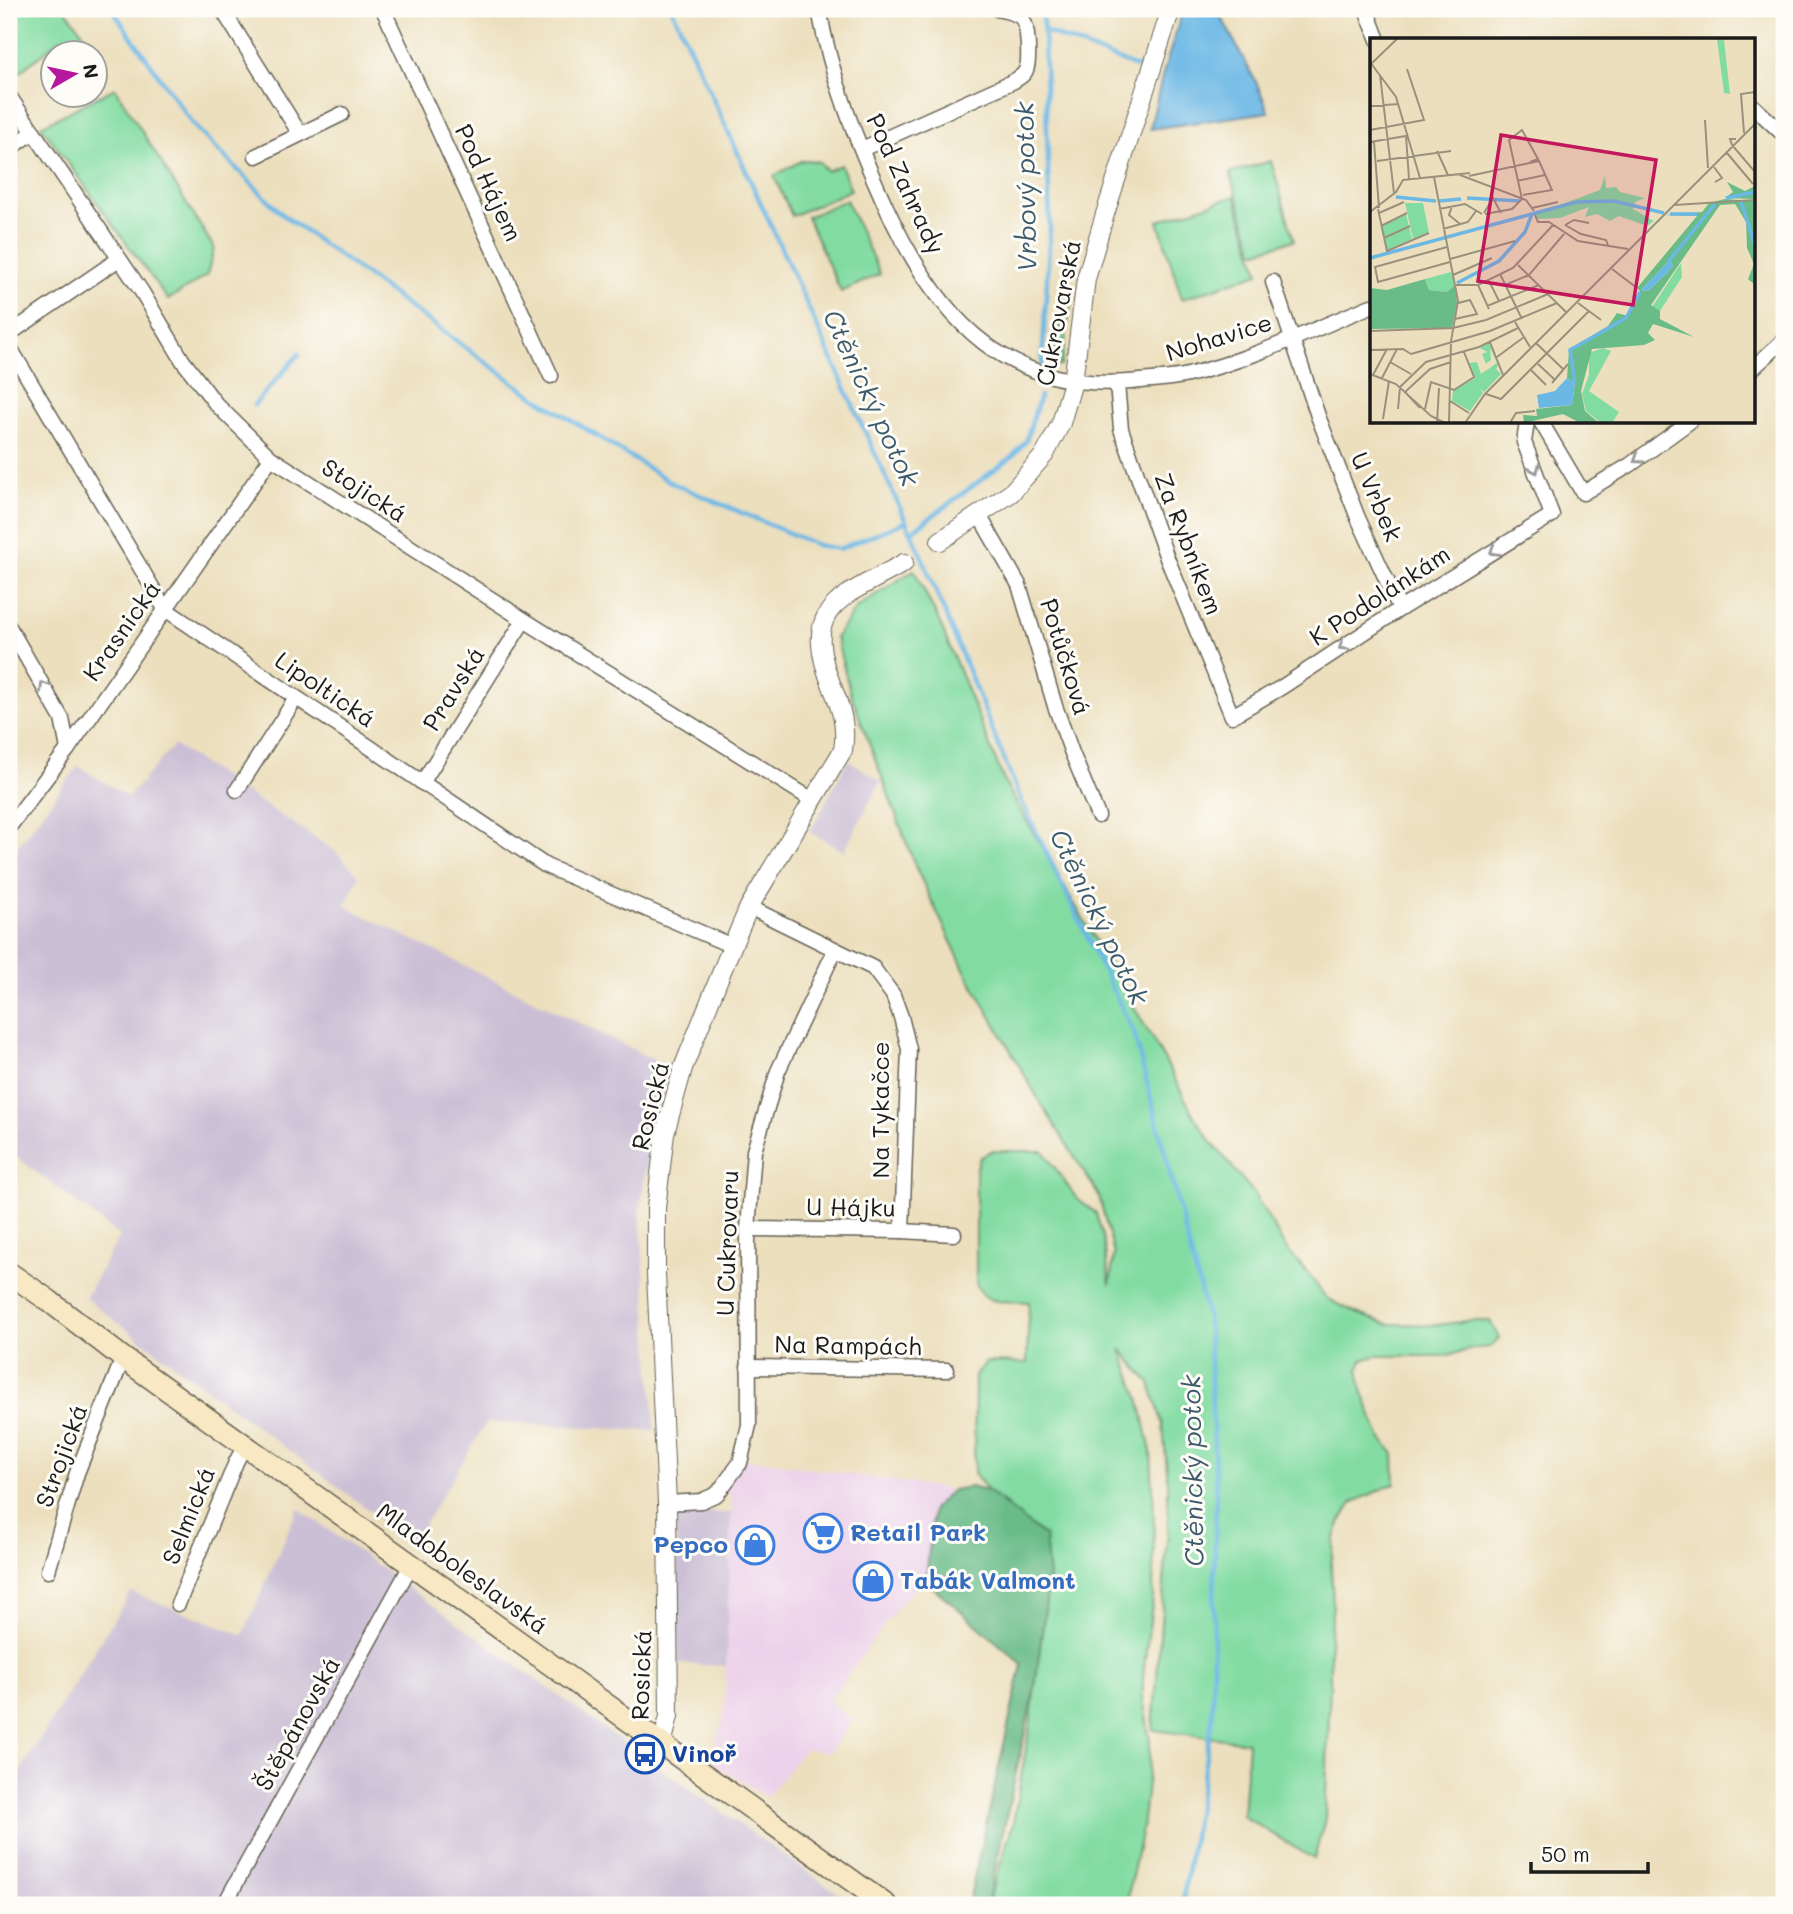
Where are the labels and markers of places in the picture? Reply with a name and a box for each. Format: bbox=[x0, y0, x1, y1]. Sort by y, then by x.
supermarket icon: Retail Park bbox=[802, 1512, 844, 1554]
place label: Retail Park bbox=[850, 1516, 986, 1547]
shop icon: Pepco bbox=[734, 1524, 776, 1566]
place label: Pepco bbox=[653, 1528, 728, 1559]
shop icon: Tabák Valmont bbox=[852, 1560, 894, 1602]
place label: Tabák Valmont bbox=[900, 1564, 1076, 1595]
bus stop icon: Vinoř bbox=[624, 1733, 666, 1775]
place label: Vinoř bbox=[672, 1737, 737, 1768]

